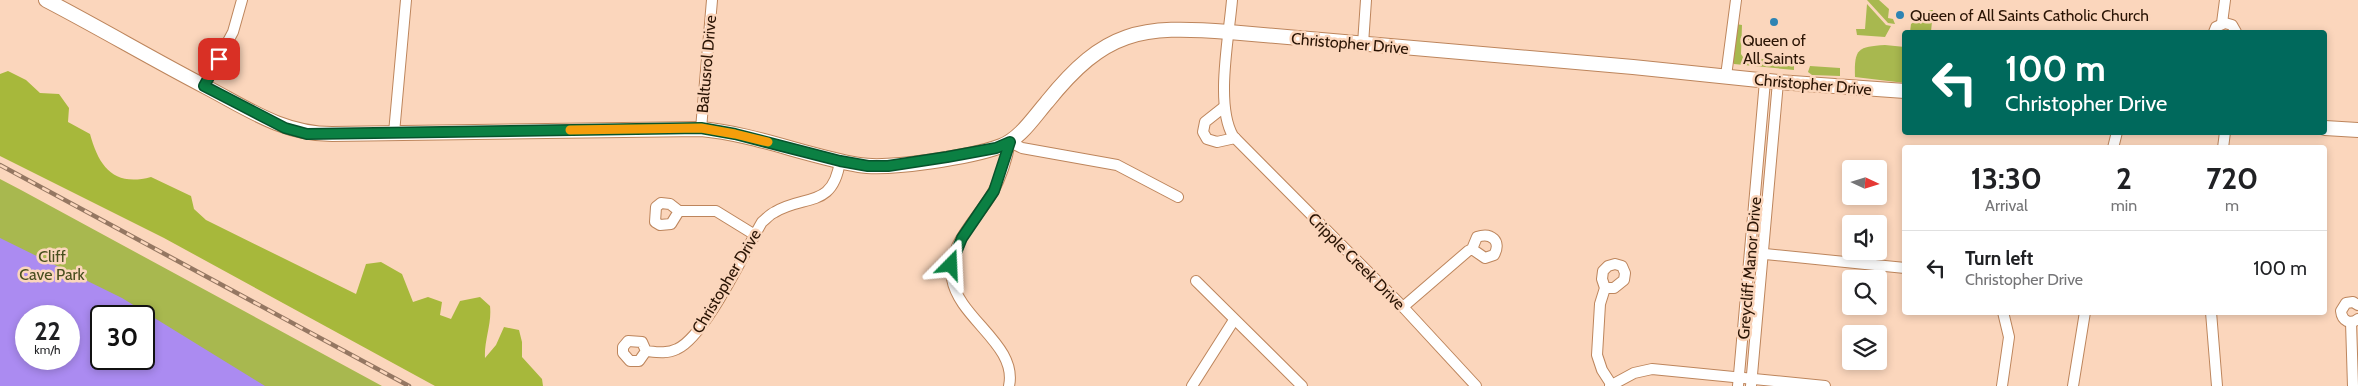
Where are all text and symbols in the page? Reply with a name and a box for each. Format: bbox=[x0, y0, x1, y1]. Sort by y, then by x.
place label: Queen of All Saints Catholic Church bbox=[1910, 6, 2149, 25]
marker: Queen of All Saints Catholic Church bbox=[1894, 9, 1906, 21]
street label: Baltusrol Drive bbox=[693, 14, 720, 114]
marker: Queen of All Saints bbox=[1768, 16, 1780, 28]
street label: Christopher Drive bbox=[1290, 29, 1410, 58]
place label: Queen of All Saints bbox=[1742, 31, 1806, 68]
pin bbox=[198, 38, 240, 80]
icon: arrive bbox=[205, 45, 233, 73]
text: 100 m bbox=[2005, 47, 2106, 90]
icon: left bbox=[1922, 50, 1987, 115]
street label: Christopher Drive bbox=[1753, 70, 1873, 99]
text: Christopher Drive bbox=[2005, 90, 2167, 117]
north arrow bbox=[1842, 160, 1888, 205]
map controls bbox=[1842, 160, 1887, 370]
text: 13:30 bbox=[1971, 160, 2042, 197]
text: 2 bbox=[2116, 160, 2132, 197]
text: 720 bbox=[2206, 160, 2258, 197]
street label: Greycliff Manor Drive bbox=[1734, 196, 1765, 340]
text: Arrival bbox=[1985, 196, 2028, 215]
text: min bbox=[2111, 196, 2137, 215]
text: m bbox=[2225, 196, 2239, 215]
street label: Cripple Creek Drive bbox=[1304, 209, 1409, 314]
button: sound bbox=[1842, 215, 1887, 260]
street label: Christopher Drive bbox=[688, 226, 765, 337]
position arrow bbox=[924, 238, 976, 290]
park label: Cliff Cave Park bbox=[19, 247, 86, 284]
text: Turn left bbox=[1965, 247, 2033, 270]
icon: left bbox=[1922, 254, 1950, 282]
text: 100 m bbox=[2253, 257, 2307, 280]
button: search bbox=[1842, 270, 1887, 315]
text: Christopher Drive bbox=[1965, 270, 2083, 289]
speed limit sign: 30 bbox=[90, 305, 155, 370]
text: 22 bbox=[34, 316, 61, 346]
button: layers bbox=[1842, 325, 1887, 370]
text: km/h bbox=[34, 342, 61, 357]

